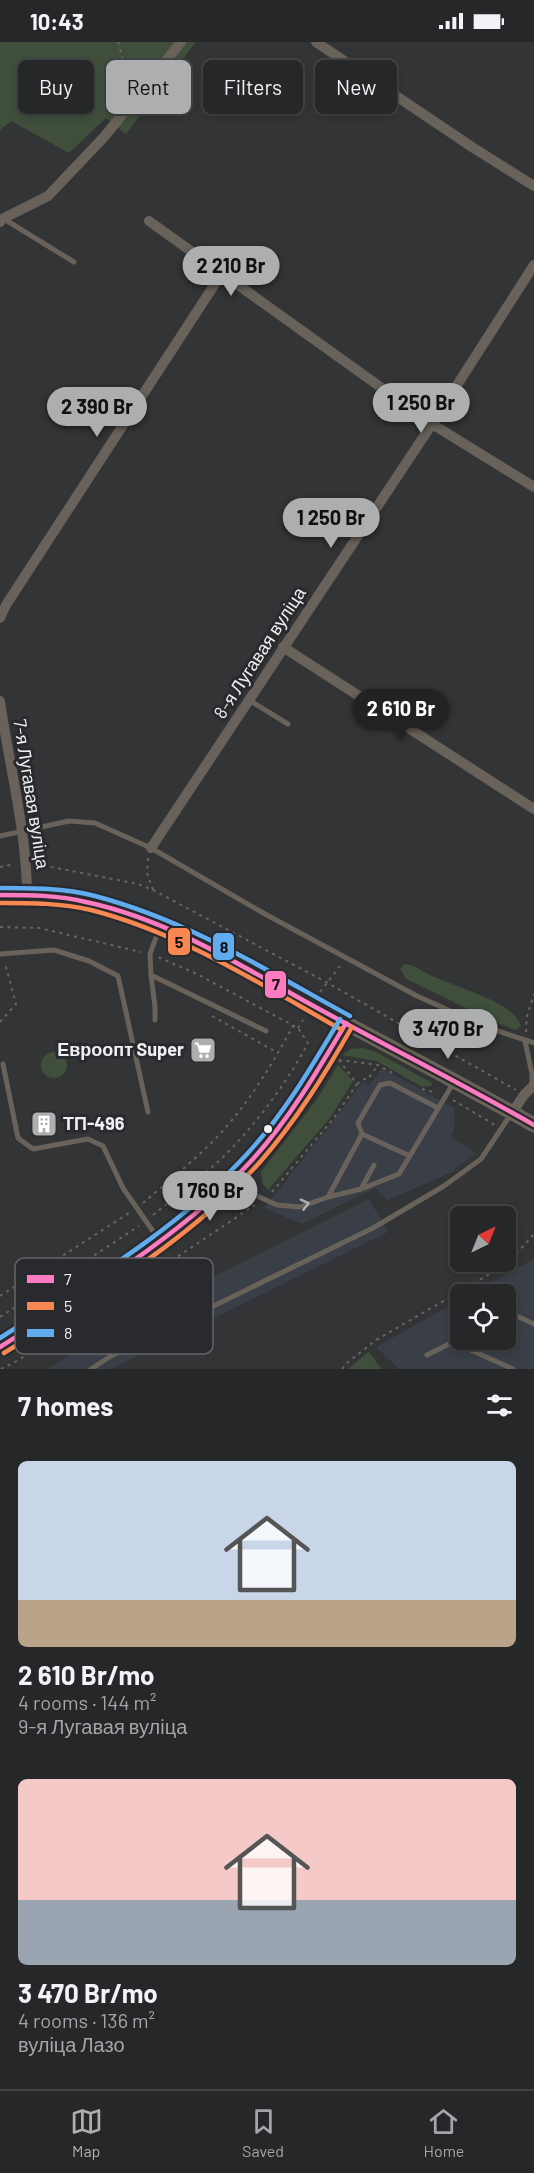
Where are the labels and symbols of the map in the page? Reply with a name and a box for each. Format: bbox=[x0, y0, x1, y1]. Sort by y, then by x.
pin: 2 210 Br bbox=[169, 246, 293, 297]
pin: 1 250 Br bbox=[359, 383, 483, 434]
pin: 2 390 Br bbox=[35, 387, 159, 438]
pin: 1 250 Br bbox=[269, 498, 393, 549]
street label: 8-я Лугавая вуліца bbox=[208, 582, 310, 722]
pin: 2 610 Br bbox=[339, 689, 463, 740]
street label: 7-я Лугавая вуліца bbox=[9, 717, 55, 871]
line badge: 5 bbox=[167, 927, 191, 956]
text: 5 bbox=[175, 932, 184, 951]
line badge: 8 bbox=[212, 932, 235, 961]
text: 8 bbox=[220, 937, 229, 956]
line badge: 7 bbox=[264, 970, 287, 999]
text: 7 bbox=[272, 974, 280, 993]
pin: 3 470 Br bbox=[386, 1009, 510, 1060]
supermarket icon: Евроопт Super bbox=[188, 1035, 218, 1065]
place label: Евроопт Super bbox=[57, 1038, 184, 1060]
building icon: ТП-496 bbox=[29, 1109, 59, 1139]
place label: ТП-496 bbox=[63, 1112, 125, 1134]
unlabelled marker bbox=[262, 1123, 274, 1135]
pin: 1 760 Br bbox=[148, 1171, 272, 1222]
one-way arrow bbox=[299, 1199, 310, 1211]
north arrow bbox=[450, 1206, 516, 1272]
legend bbox=[15, 1258, 213, 1354]
text: 7 bbox=[64, 1269, 72, 1288]
text: 5 bbox=[64, 1296, 72, 1315]
text: 8 bbox=[64, 1323, 72, 1342]

